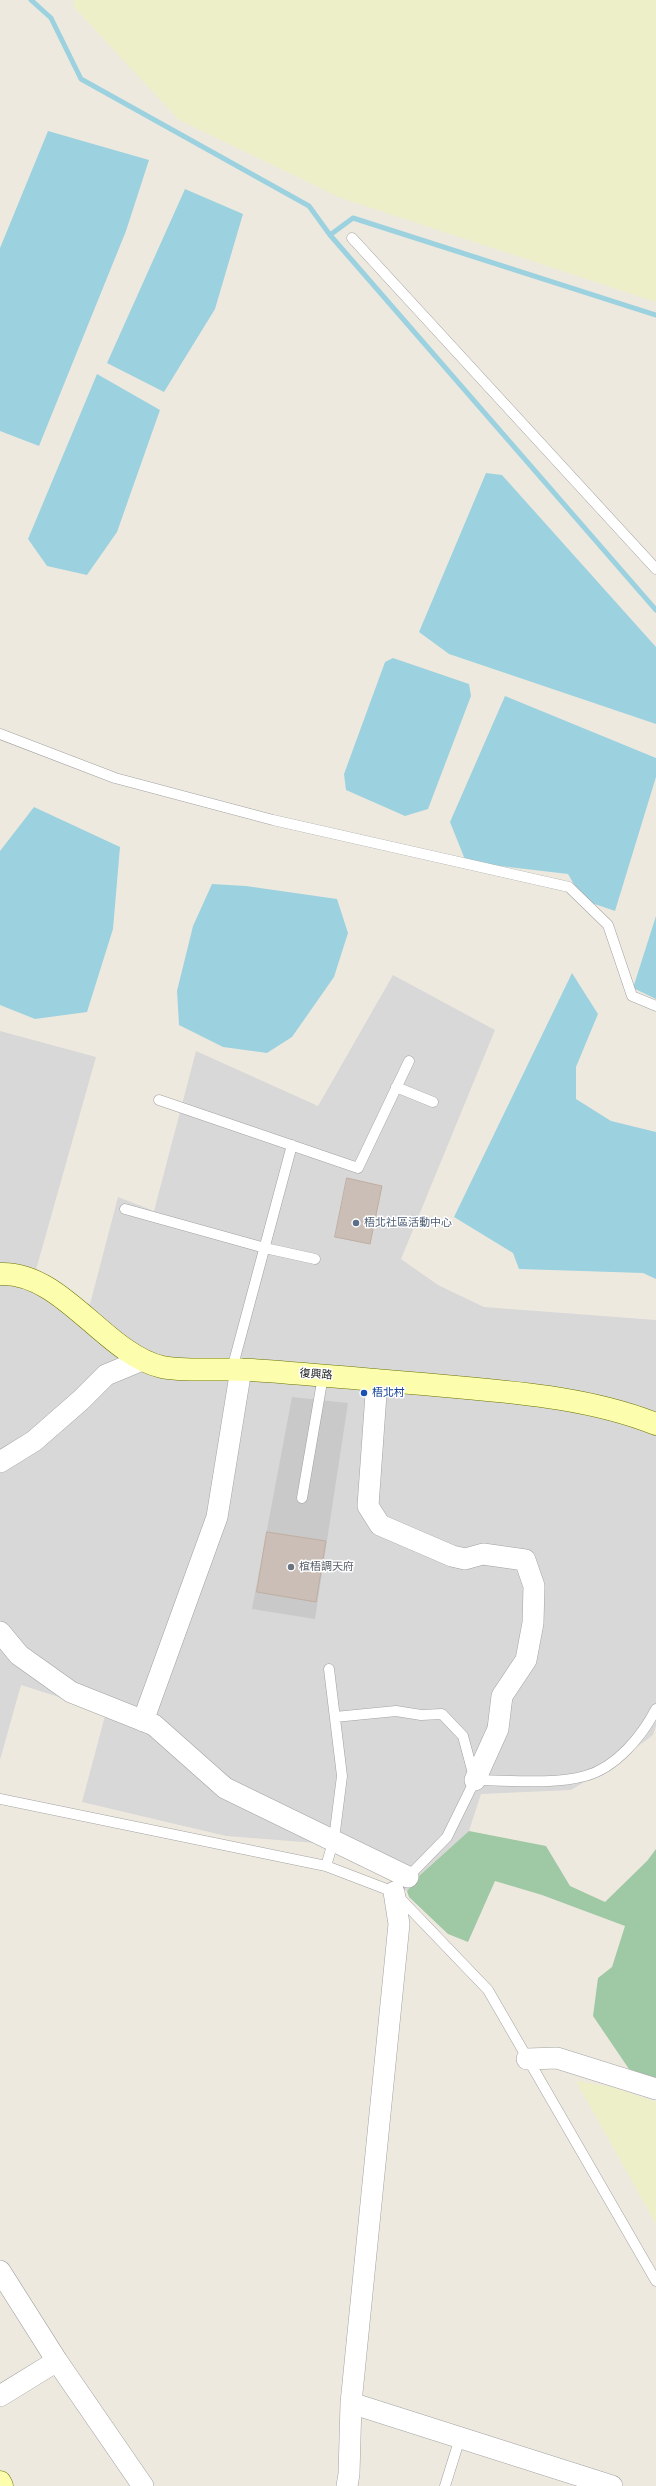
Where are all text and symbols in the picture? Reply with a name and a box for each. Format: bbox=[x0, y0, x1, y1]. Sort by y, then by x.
place label: 梧北社區活動中心 bbox=[364, 1216, 452, 1230]
marker: 梧北社區活動中心 bbox=[351, 1218, 361, 1228]
street label: 復興路 bbox=[299, 1367, 333, 1383]
place label: 梧北村 bbox=[372, 1386, 405, 1400]
marker: 梧北村 bbox=[359, 1388, 369, 1398]
place label: 椬梧調天府 bbox=[299, 1560, 354, 1574]
marker: 椬梧調天府 bbox=[286, 1562, 296, 1572]

